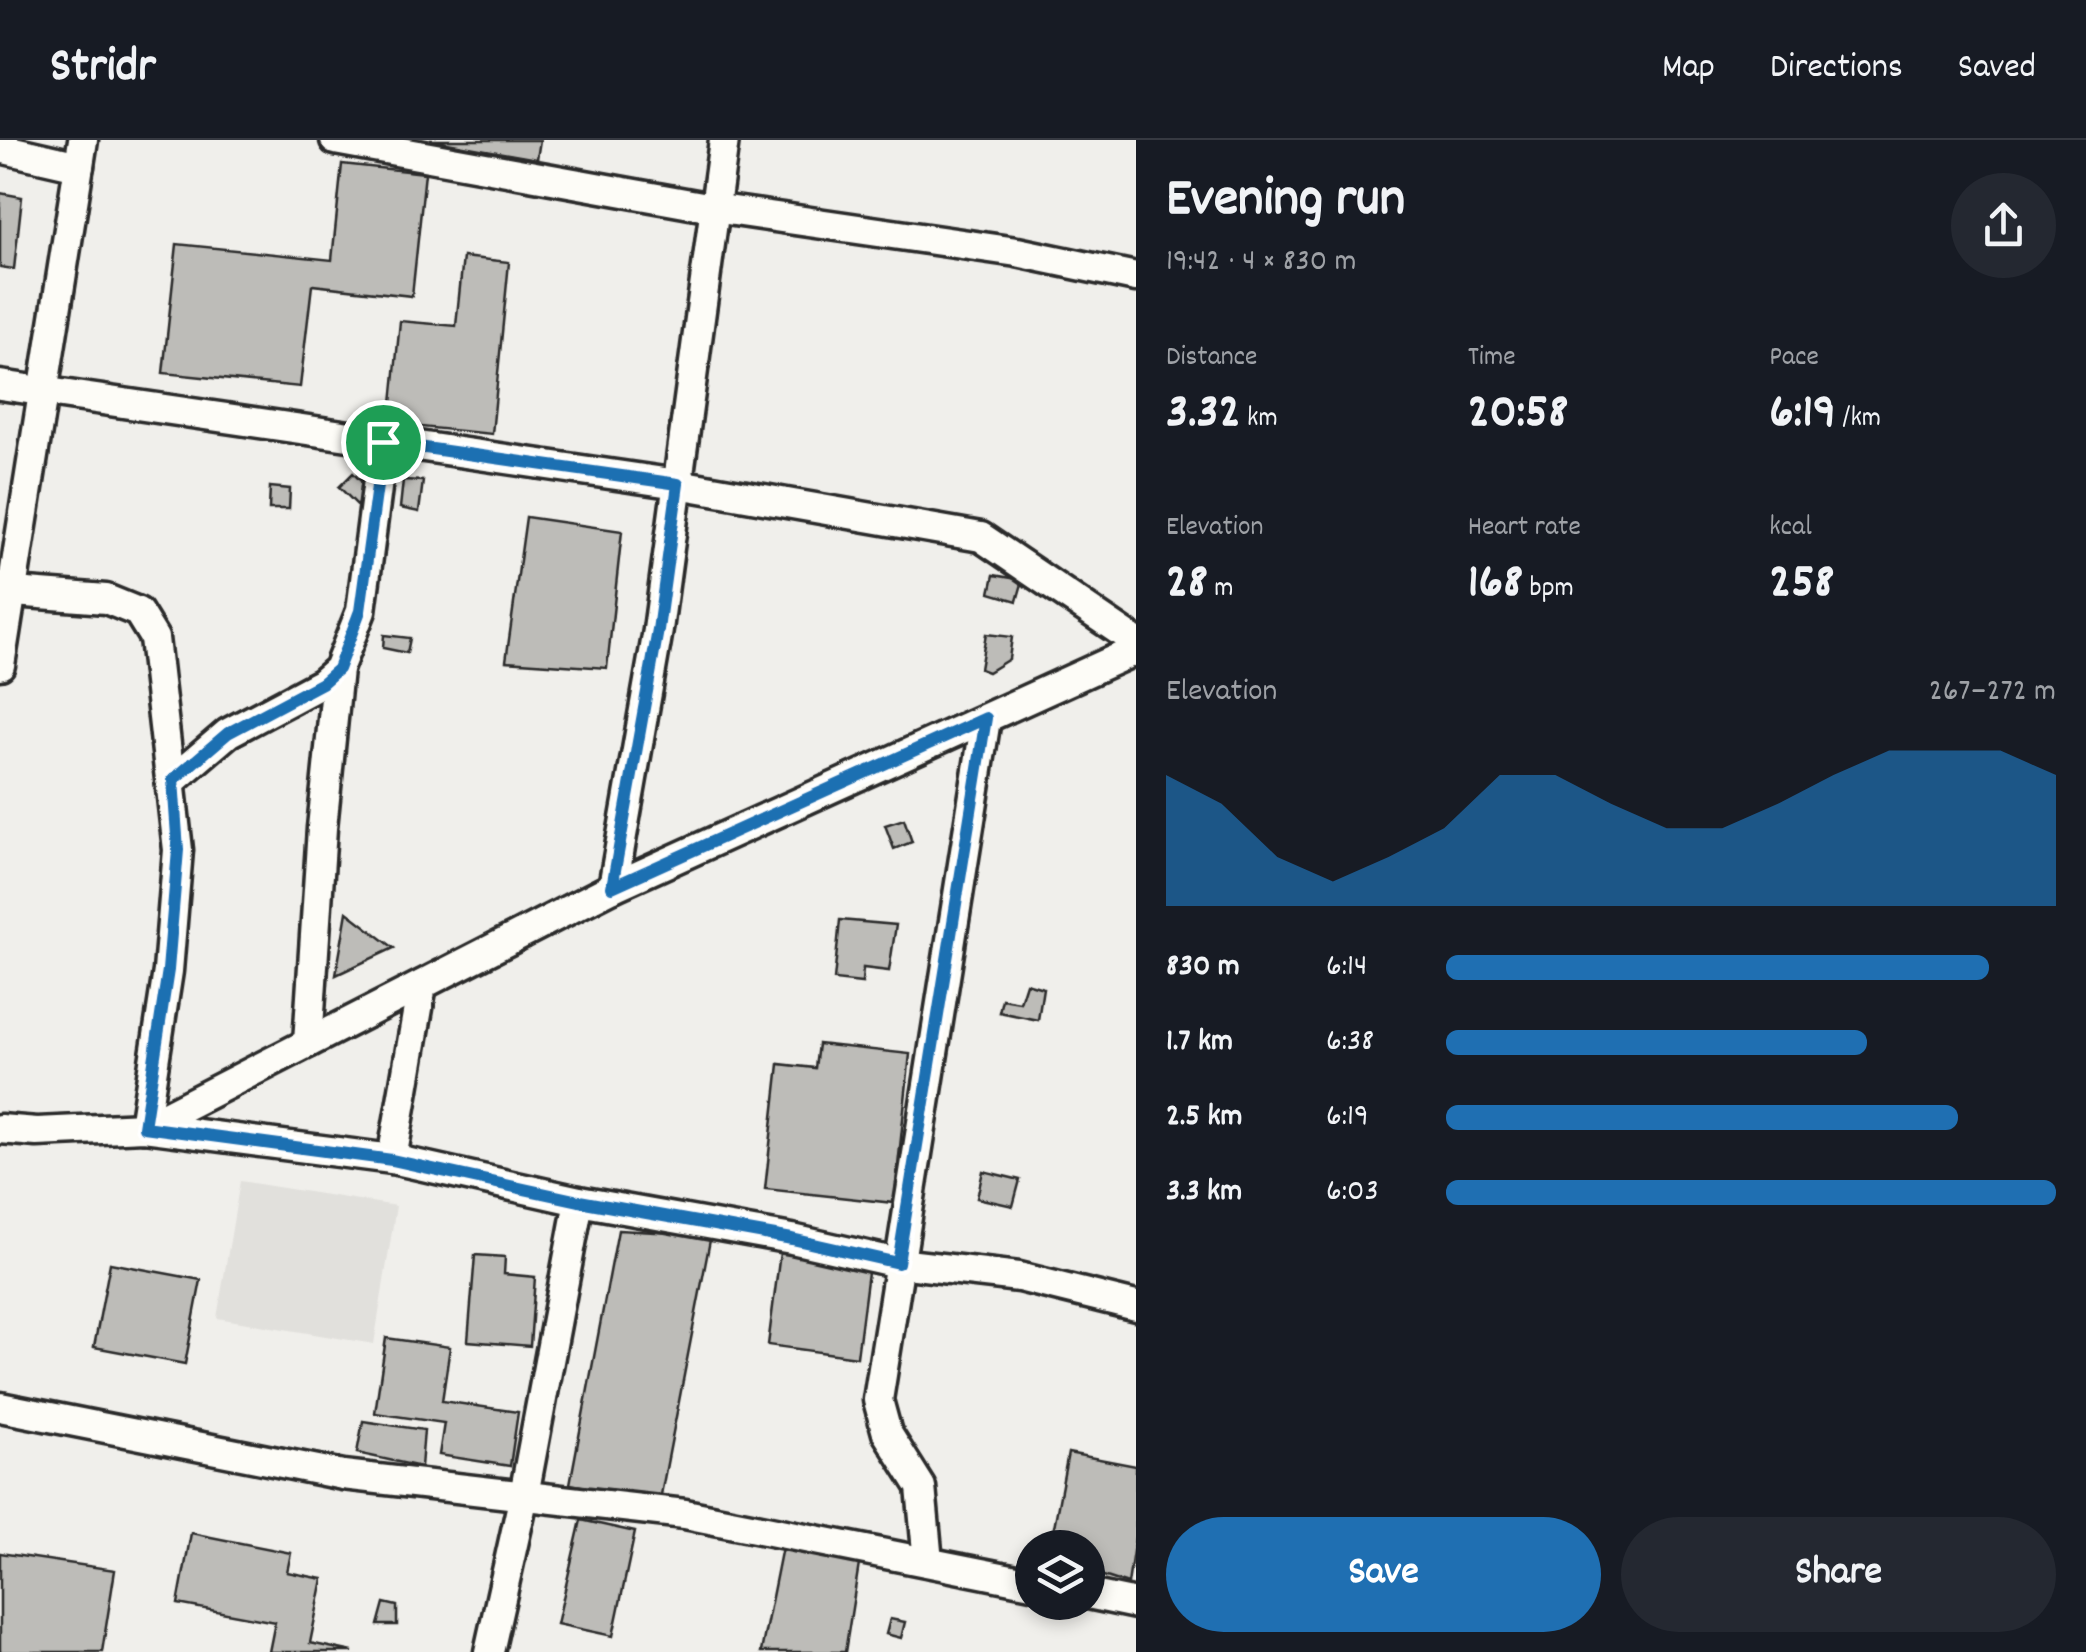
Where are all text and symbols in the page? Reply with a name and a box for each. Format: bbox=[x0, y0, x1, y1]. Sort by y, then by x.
text: Stridr bbox=[50, 35, 156, 104]
text: Map bbox=[1662, 44, 1715, 94]
text: Directions bbox=[1770, 44, 1903, 94]
text: Saved bbox=[1958, 44, 2036, 94]
text: Evening run bbox=[1166, 163, 1405, 242]
button: share bbox=[1951, 173, 2056, 278]
text: 19:42 · 4 × 830 m bbox=[1166, 240, 1356, 286]
text: Distance bbox=[1166, 339, 1257, 379]
text: Time bbox=[1468, 339, 1516, 379]
text: Pace bbox=[1769, 339, 1819, 379]
text: 3.32 bbox=[1166, 379, 1241, 451]
text: 20:58 bbox=[1468, 379, 1568, 451]
text: 6:19 bbox=[1769, 379, 1836, 451]
pin bbox=[341, 400, 426, 485]
text: km bbox=[1241, 400, 1278, 440]
text: /km bbox=[1836, 400, 1881, 440]
icon: arrive bbox=[356, 415, 411, 470]
text: Elevation bbox=[1166, 509, 1263, 549]
text: Heart rate bbox=[1468, 509, 1581, 549]
text: kcal bbox=[1769, 509, 1812, 549]
text: 28 bbox=[1166, 549, 1208, 621]
text: 168 bbox=[1468, 549, 1523, 621]
text: 258 bbox=[1769, 549, 1834, 621]
text: m bbox=[1208, 570, 1234, 610]
text: bpm bbox=[1523, 570, 1574, 610]
text: Elevation bbox=[1166, 670, 1277, 716]
text: 267–272 m bbox=[1929, 670, 2056, 716]
text: 830 m bbox=[1166, 945, 1240, 991]
text: 6:14 bbox=[1326, 945, 1367, 991]
text: 1.7 km bbox=[1166, 1020, 1233, 1066]
text: 6:38 bbox=[1326, 1020, 1374, 1066]
text: 2.5 km bbox=[1166, 1095, 1243, 1141]
text: 6:19 bbox=[1326, 1095, 1369, 1141]
text: 3.3 km bbox=[1166, 1170, 1242, 1216]
text: 6:03 bbox=[1326, 1170, 1379, 1216]
button: Save bbox=[1166, 1517, 1601, 1632]
button: Share bbox=[1621, 1517, 2056, 1632]
map controls bbox=[1015, 1530, 1105, 1620]
button: layers bbox=[1015, 1530, 1105, 1620]

